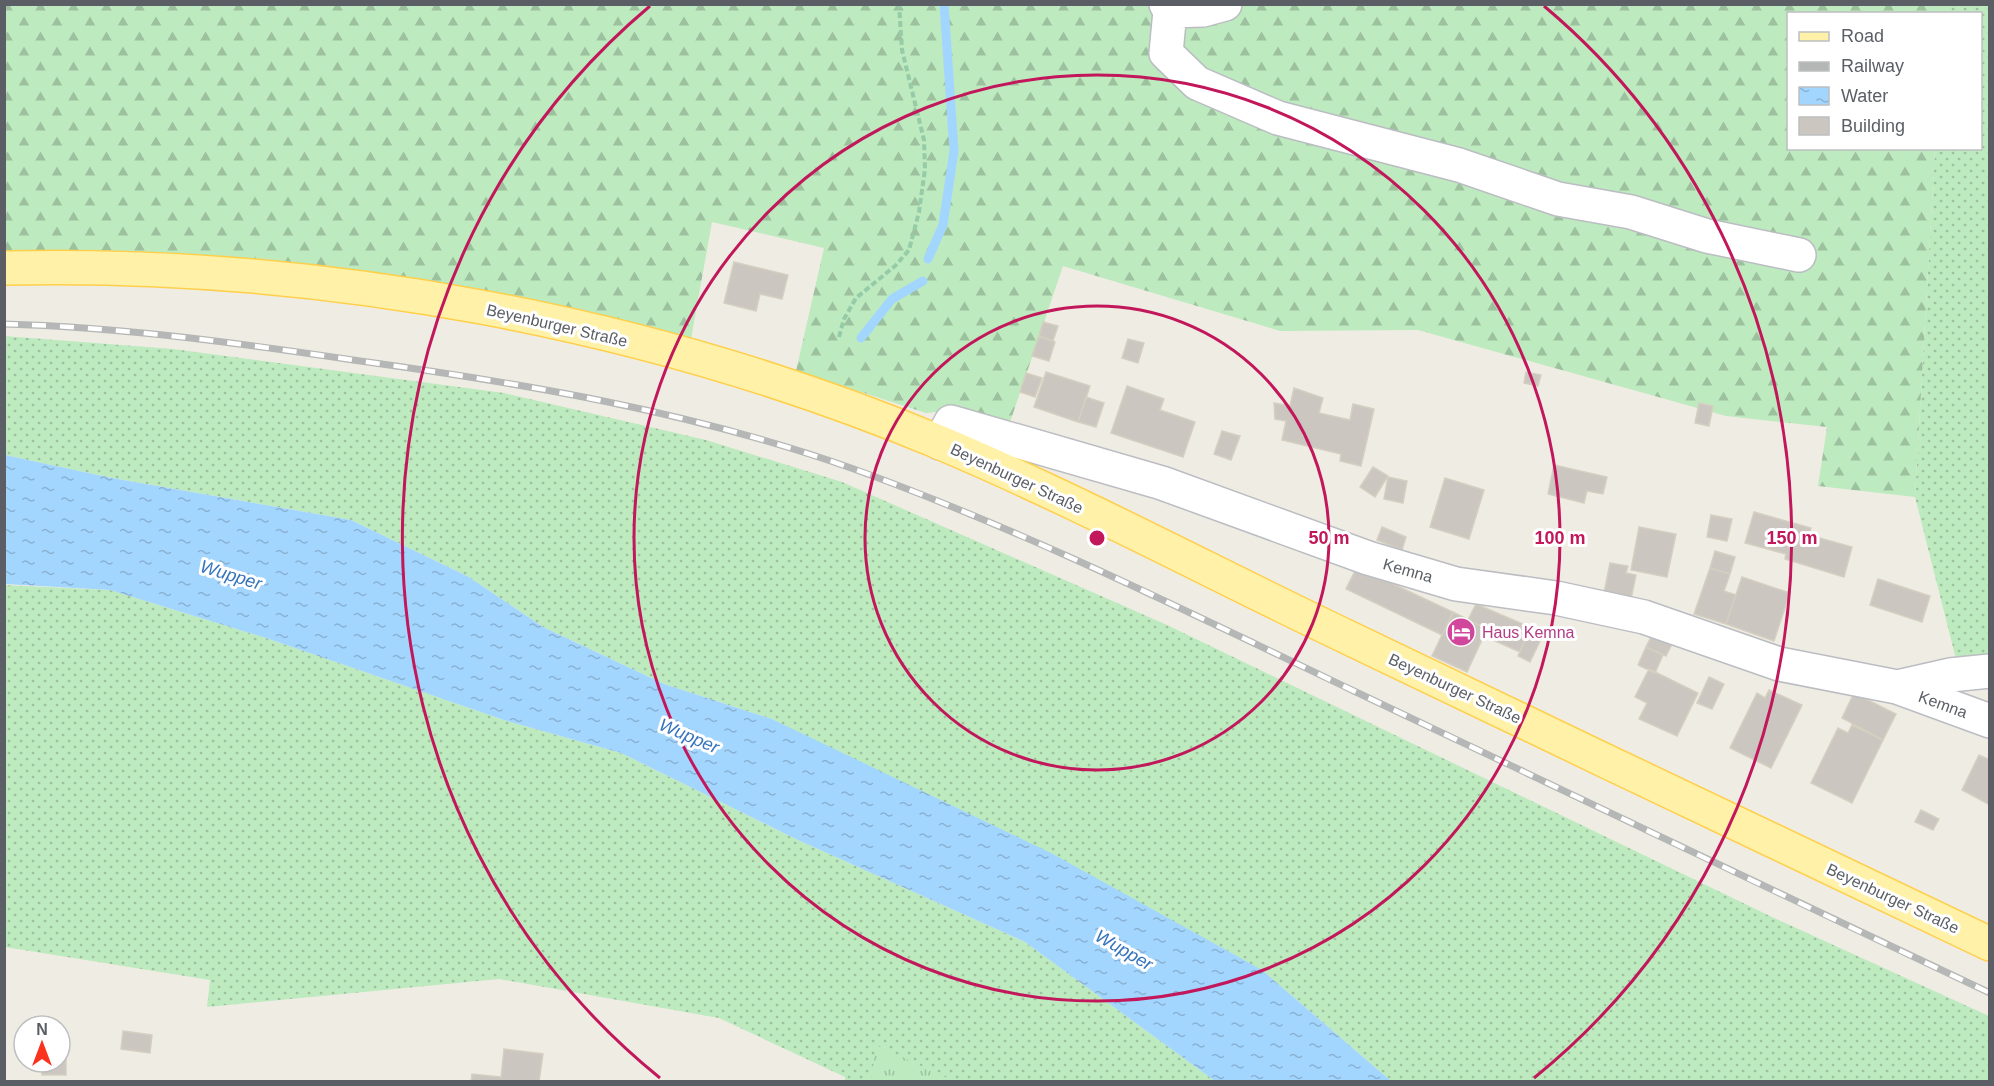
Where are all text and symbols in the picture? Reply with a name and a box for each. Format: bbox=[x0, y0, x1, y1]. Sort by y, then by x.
legend bbox=[1787, 12, 1982, 150]
text: Road bbox=[1841, 26, 1884, 46]
text: Railway bbox=[1841, 56, 1904, 76]
text: Water bbox=[1841, 86, 1888, 106]
text: Building bbox=[1841, 116, 1905, 136]
street label: Beyenburger Straße bbox=[485, 301, 629, 350]
street label: Beyenburger Straße bbox=[948, 440, 1086, 517]
centre of rings bbox=[1087, 528, 1107, 548]
text: 50 m bbox=[1308, 528, 1350, 548]
text: 100 m bbox=[1534, 528, 1586, 548]
text: 150 m bbox=[1766, 528, 1818, 548]
street label: Kemna bbox=[1381, 555, 1435, 586]
water label: Wupper bbox=[198, 556, 265, 594]
hotel icon: Haus Kemna bbox=[1445, 616, 1477, 648]
place label: Haus Kemna bbox=[1482, 624, 1575, 641]
street label: Beyenburger Straße bbox=[1386, 650, 1524, 727]
street label: Kemna bbox=[1916, 688, 1970, 721]
water label: Wupper bbox=[656, 714, 723, 758]
street label: Beyenburger Straße bbox=[1824, 860, 1962, 937]
water label: Wupper bbox=[1092, 926, 1157, 975]
north arrow bbox=[12, 1014, 72, 1074]
text: N bbox=[36, 1021, 48, 1038]

